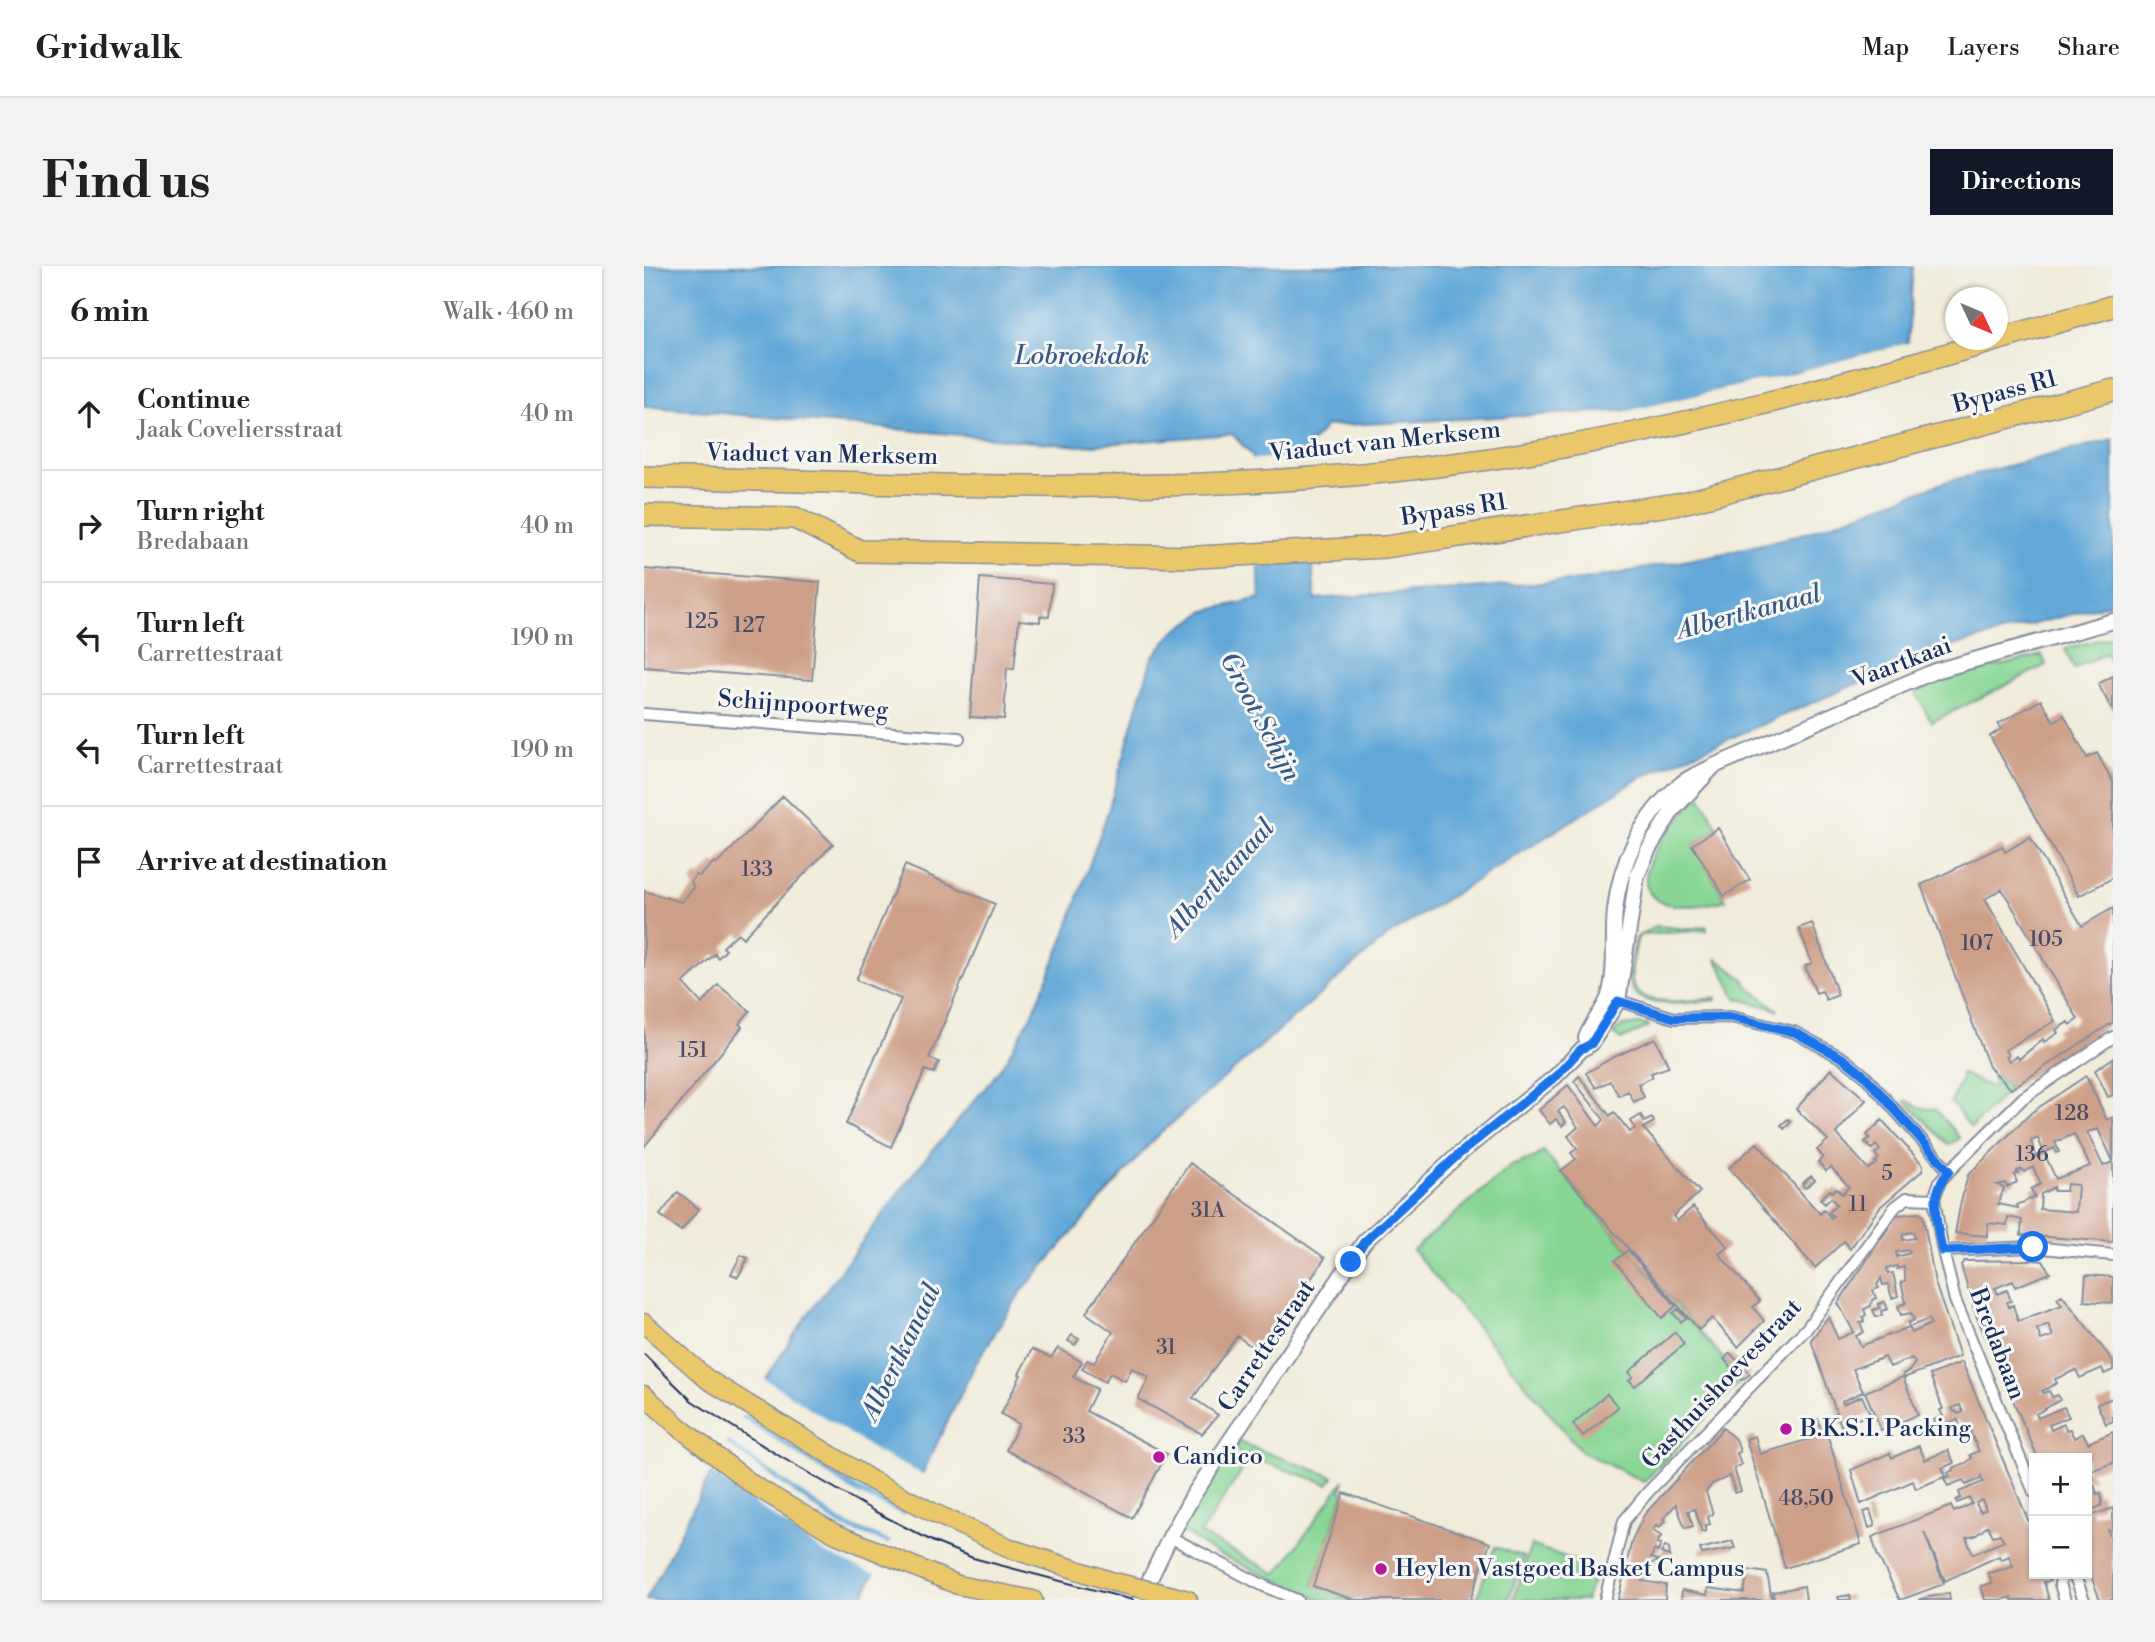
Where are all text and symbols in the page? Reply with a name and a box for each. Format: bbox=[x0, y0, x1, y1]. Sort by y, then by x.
text: Gridwalk bbox=[35, 28, 182, 69]
text: Map bbox=[1862, 33, 1909, 63]
text: Layers bbox=[1947, 33, 2019, 63]
text: Share bbox=[2057, 33, 2120, 63]
button: Directions bbox=[1930, 149, 2113, 215]
text: Find us bbox=[42, 152, 211, 213]
north arrow bbox=[1945, 287, 2008, 350]
text: 6 min bbox=[70, 293, 149, 331]
text: Walk · 460 m bbox=[443, 298, 574, 326]
water label: Lobroekdok bbox=[1014, 340, 1149, 372]
street label: Bypass R1 bbox=[1949, 364, 2061, 421]
text: Continue bbox=[137, 384, 250, 416]
icon: ahead bbox=[70, 395, 108, 433]
text: 40 m bbox=[520, 400, 574, 428]
street label: Viaduct van Merksem bbox=[1267, 415, 1502, 469]
text: Jaak Coveliersstraat bbox=[137, 416, 343, 444]
street label: Viaduct van Merksem bbox=[704, 438, 939, 472]
street label: Bypass R1 bbox=[1398, 487, 1510, 533]
text: Turn right bbox=[137, 496, 265, 528]
icon: right bbox=[70, 507, 108, 545]
text: 40 m bbox=[520, 512, 574, 540]
text: Bredabaan bbox=[137, 528, 249, 556]
water label: Albertkanaal bbox=[1670, 577, 1825, 647]
text: Turn left bbox=[137, 608, 245, 640]
house number: 125 bbox=[685, 609, 719, 635]
house number: 127 bbox=[733, 613, 765, 639]
icon: left bbox=[70, 619, 108, 657]
text: 190 m bbox=[511, 624, 574, 652]
street label: Vaartkaai bbox=[1847, 630, 1956, 696]
text: Carrettestraat bbox=[137, 640, 284, 668]
water label: Groot Schijn bbox=[1213, 647, 1308, 788]
street label: Schijnpoortweg bbox=[717, 684, 890, 726]
text: Turn left bbox=[137, 720, 245, 752]
icon: left bbox=[70, 731, 108, 769]
text: 190 m bbox=[511, 736, 574, 764]
text: Carrettestraat bbox=[137, 752, 284, 780]
water label: Albertkanaal bbox=[1156, 812, 1282, 946]
icon: arrive bbox=[70, 843, 108, 881]
text: Arrive at destination bbox=[137, 846, 387, 878]
house number: 133 bbox=[741, 857, 773, 883]
house number: 105 bbox=[2029, 927, 2063, 953]
house number: 107 bbox=[1961, 931, 1994, 957]
house number: 151 bbox=[678, 1038, 708, 1064]
house number: 128 bbox=[2055, 1101, 2089, 1127]
house number: 136 bbox=[2015, 1142, 2049, 1168]
house number: 5 bbox=[1881, 1161, 1893, 1187]
house number: 11 bbox=[1849, 1192, 1867, 1218]
house number: 31A bbox=[1191, 1198, 1226, 1224]
route start bbox=[2017, 1231, 2048, 1262]
route end bbox=[1335, 1246, 1366, 1277]
street label: Carrettestraat bbox=[1212, 1274, 1322, 1418]
water label: Albertkanaal bbox=[853, 1278, 948, 1428]
street label: Bredabaan bbox=[1962, 1283, 2032, 1404]
street label: Gasthuishoevestraat bbox=[1635, 1292, 1809, 1475]
house number: 31 bbox=[1156, 1335, 1176, 1361]
place label: B.K.S.I. Packing bbox=[1799, 1414, 1972, 1444]
marker: B.K.S.I. Packing bbox=[1778, 1421, 1794, 1437]
house number: 33 bbox=[1062, 1424, 1086, 1450]
place label: Candico bbox=[1173, 1442, 1263, 1472]
marker: Candico bbox=[1151, 1449, 1167, 1465]
map controls bbox=[2029, 1453, 2092, 1579]
button: + bbox=[2029, 1453, 2092, 1516]
house number: 48,50 bbox=[1778, 1486, 1834, 1512]
button: − bbox=[2029, 1516, 2092, 1579]
place label: Heylen Vastgoed Basket Campus bbox=[1395, 1554, 1745, 1584]
marker: Heylen Vastgoed Basket Campus bbox=[1373, 1561, 1389, 1577]

